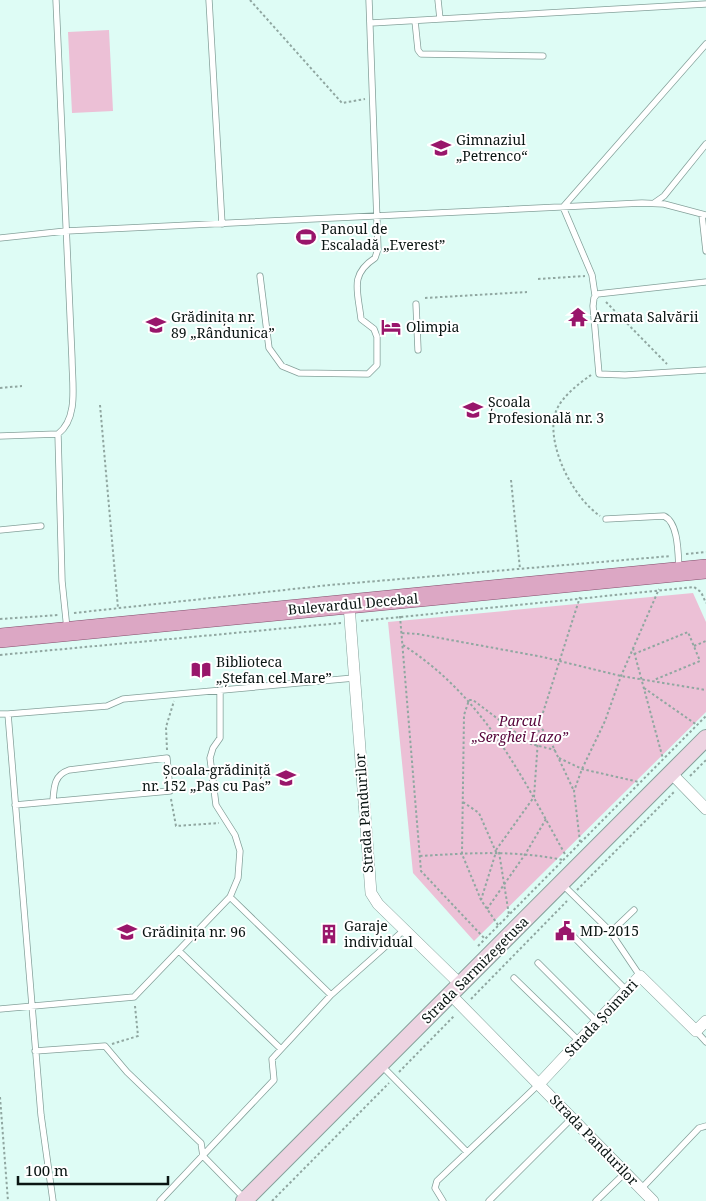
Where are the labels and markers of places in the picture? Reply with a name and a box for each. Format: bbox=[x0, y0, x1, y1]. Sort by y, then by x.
place label: Gimnaziul „Petrenco“ bbox=[456, 130, 528, 165]
school or university icon: Gimnaziul „Petrenco“ bbox=[430, 137, 452, 159]
place label: Panoul de Escaladă „Everest” bbox=[321, 219, 445, 254]
sports icon: Panoul de Escaladă „Everest” bbox=[295, 226, 317, 248]
temple icon: Armata Salvării bbox=[567, 306, 589, 328]
place label: Grădinița nr. 89 „Rândunica” bbox=[171, 307, 275, 342]
place label: Armata Salvării bbox=[593, 307, 699, 326]
school or university icon: Grădinița nr. 89 „Rândunica” bbox=[145, 314, 167, 336]
hotel icon: Olimpia bbox=[380, 316, 402, 338]
place label: Olimpia bbox=[406, 317, 460, 336]
place label: Școala Profesională nr. 3 bbox=[488, 392, 604, 427]
school or university icon: Școala Profesională nr. 3 bbox=[462, 399, 484, 421]
place label: Biblioteca „Ștefan cel Mare” bbox=[216, 652, 332, 687]
library icon: Biblioteca „Ștefan cel Mare” bbox=[190, 659, 212, 681]
place label: Școala-grădiniță nr. 152 „Pas cu Pas” bbox=[142, 760, 271, 795]
school or university icon: Școala-grădiniță nr. 152 „Pas cu Pas” bbox=[275, 767, 297, 789]
place label: Garaje individual bbox=[344, 916, 414, 951]
public building icon: MD-2015 bbox=[554, 920, 576, 942]
school or university icon: Grădinița nr. 96 bbox=[116, 921, 138, 943]
place label: MD-2015 bbox=[580, 921, 639, 940]
place label: Grădinița nr. 96 bbox=[142, 922, 246, 941]
building icon: Garaje individual bbox=[318, 923, 340, 945]

